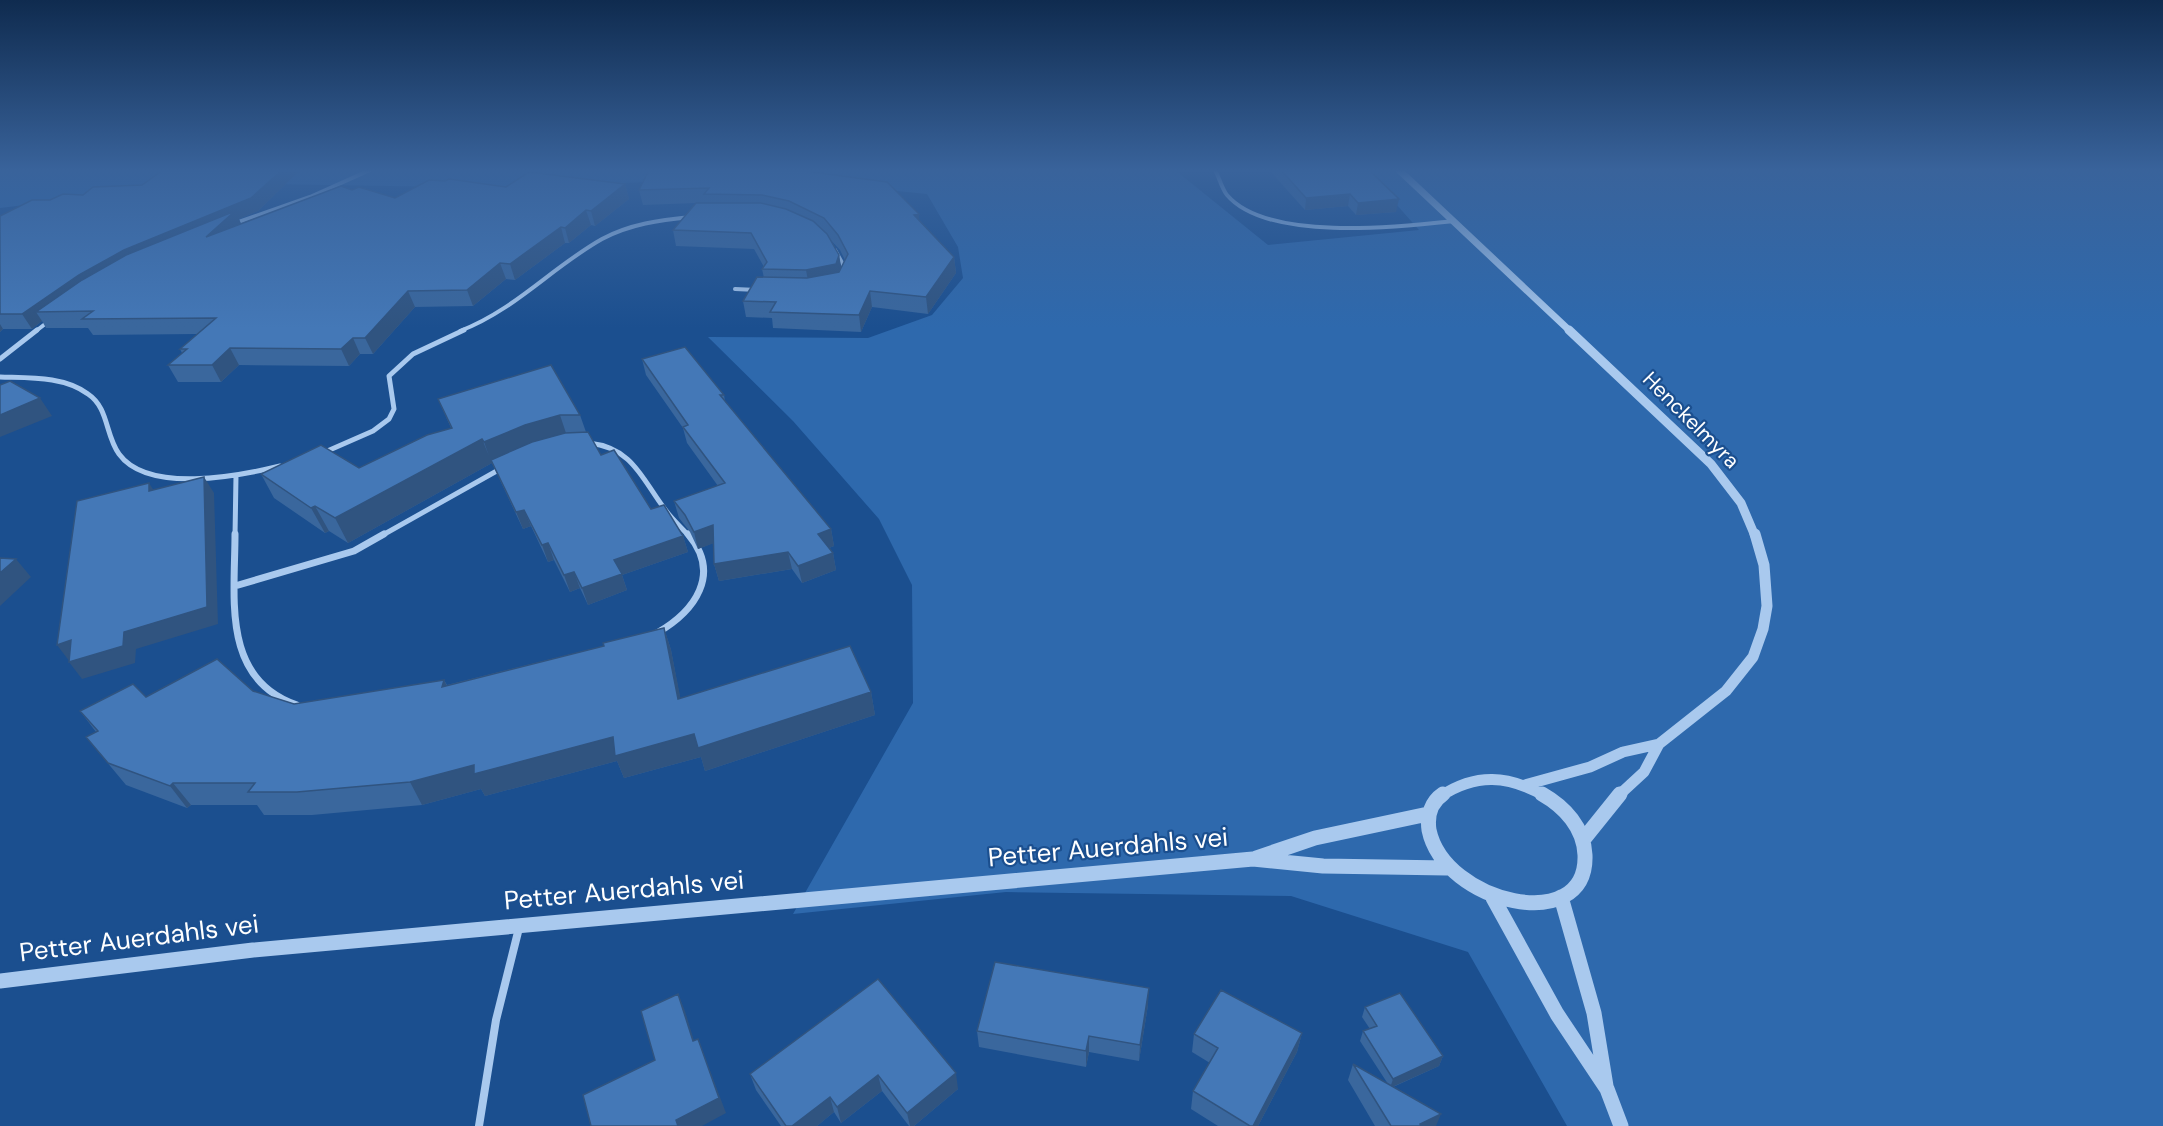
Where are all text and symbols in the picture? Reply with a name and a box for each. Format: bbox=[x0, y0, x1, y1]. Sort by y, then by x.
street label: Henckelmyra bbox=[1637, 366, 1745, 474]
street label: Petter Auerdahls vei bbox=[986, 820, 1230, 874]
street label: Petter Auerdahls vei bbox=[502, 863, 746, 917]
street label: Petter Auerdahls vei bbox=[17, 906, 261, 970]

